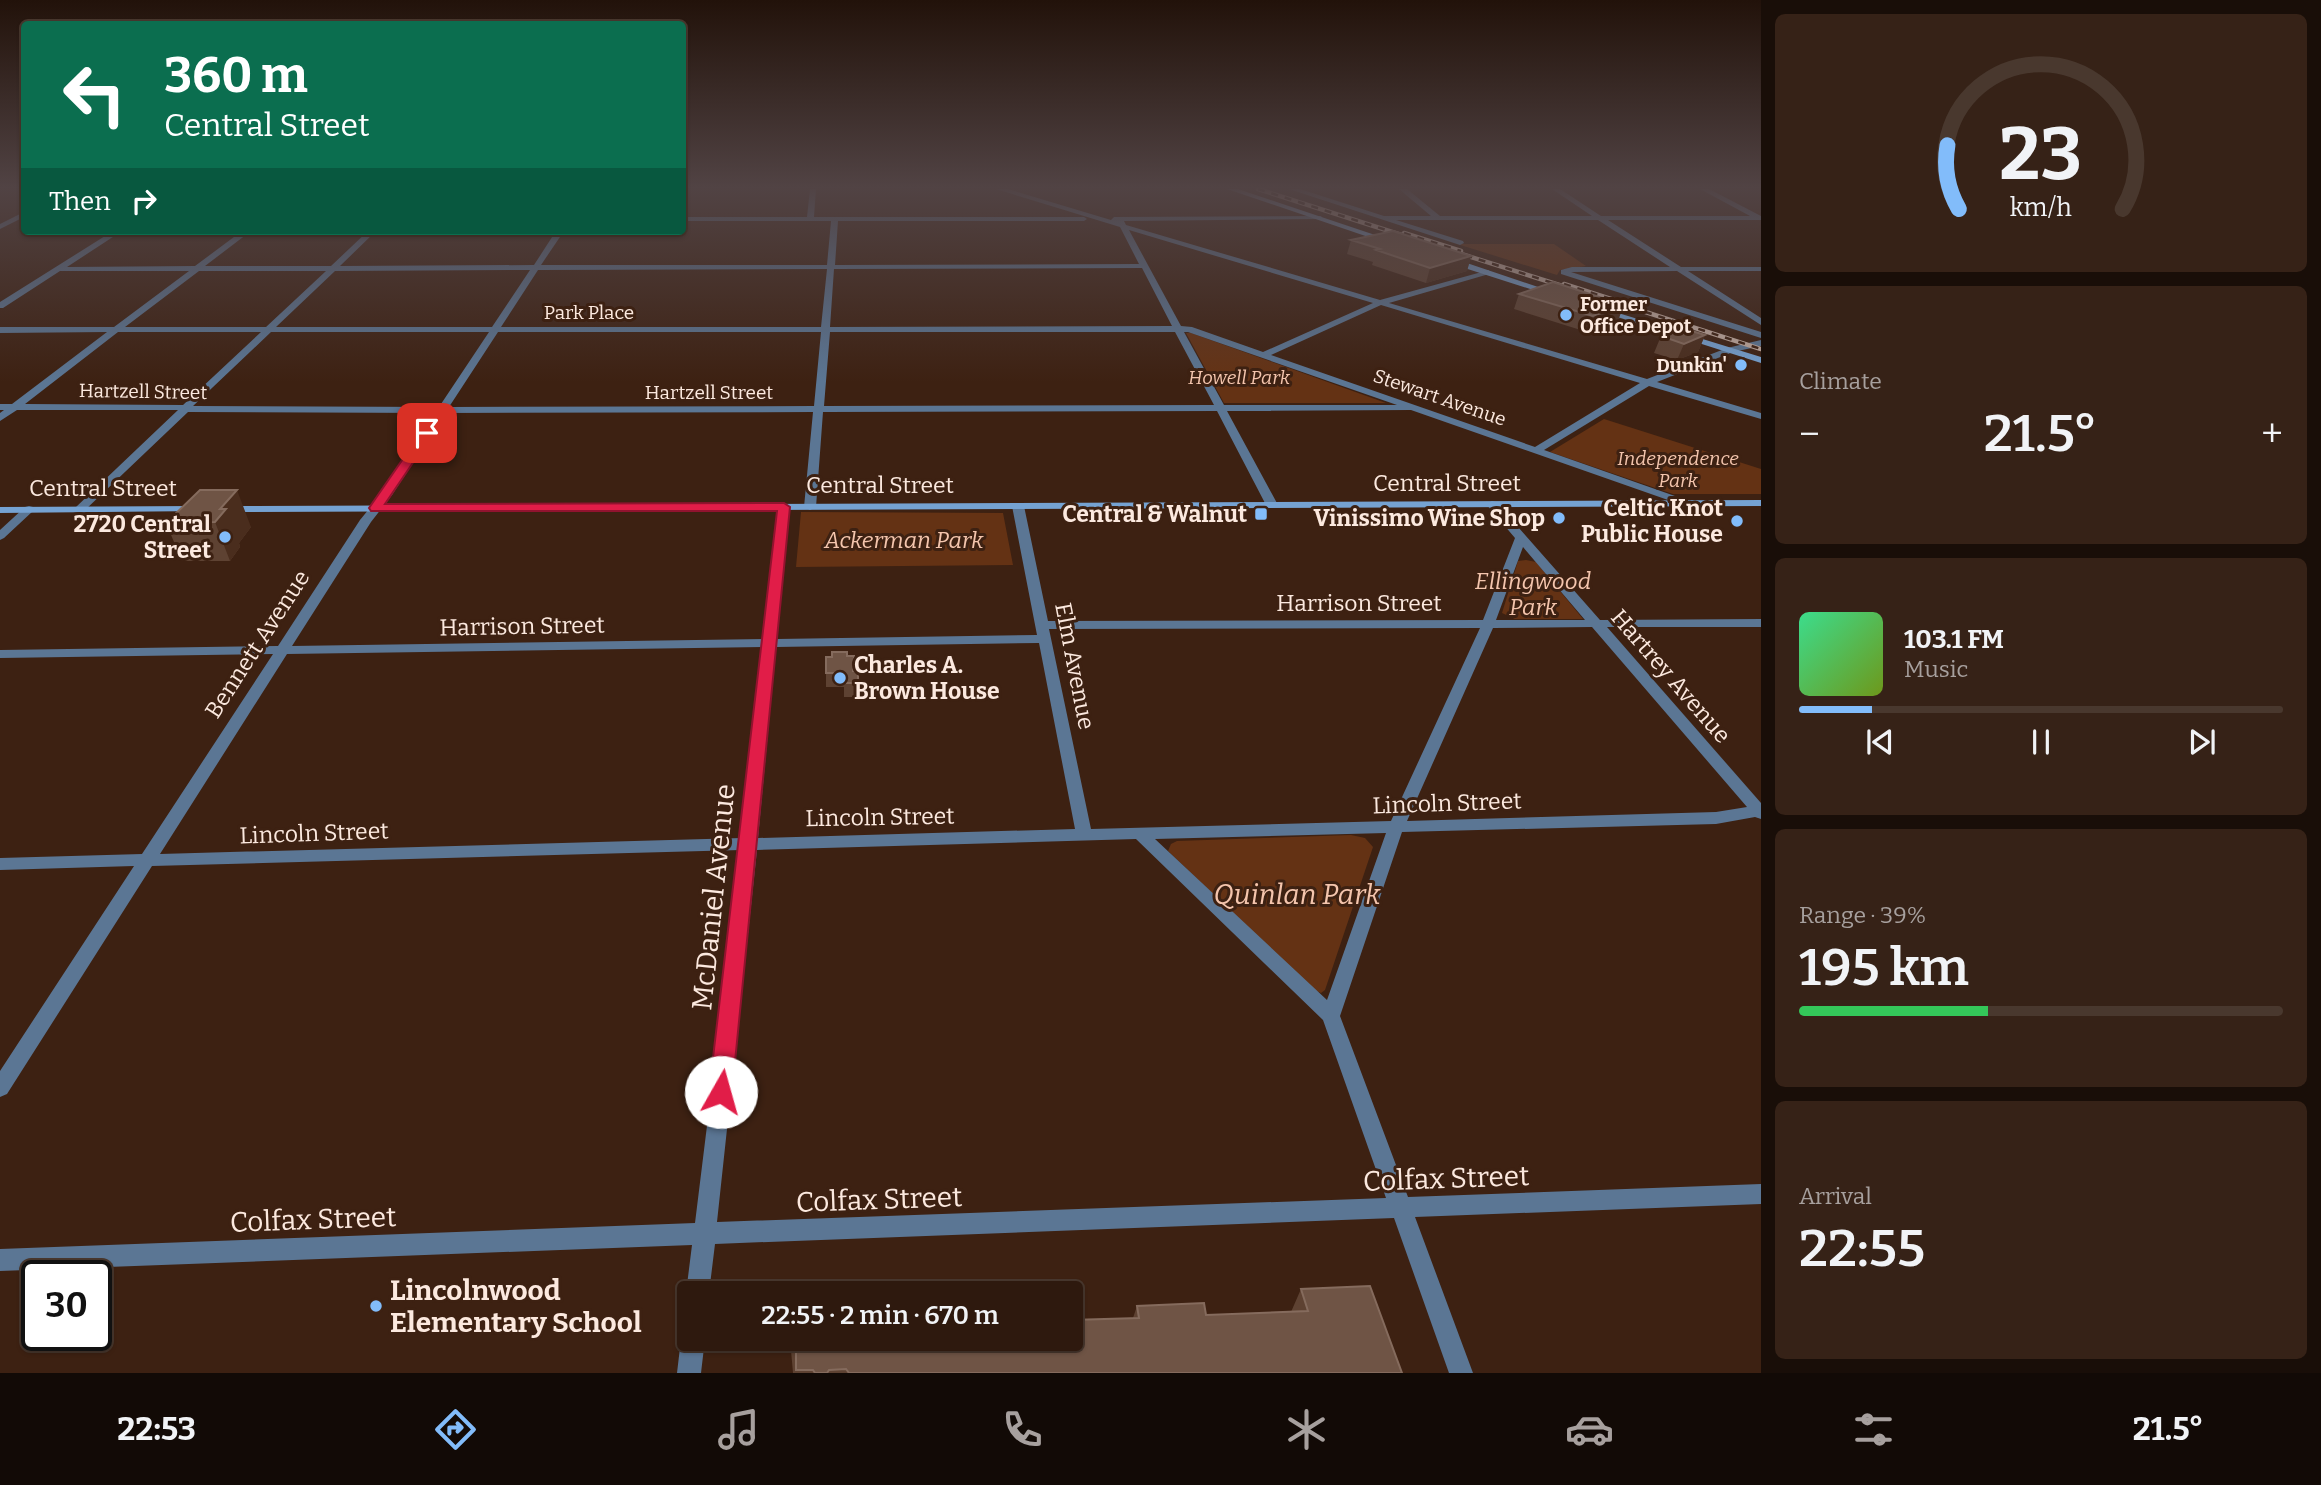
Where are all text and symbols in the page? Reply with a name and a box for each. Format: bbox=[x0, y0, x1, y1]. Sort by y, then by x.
text: 360 m bbox=[164, 46, 308, 105]
icon: left bbox=[49, 49, 140, 140]
text: Central Street bbox=[164, 106, 370, 144]
text: 23 bbox=[2000, 111, 2082, 198]
icon: right bbox=[125, 182, 163, 220]
text: Then bbox=[49, 186, 111, 217]
text: km/h bbox=[2010, 193, 2072, 223]
place label: Former Office Depot bbox=[1580, 293, 1692, 338]
street label: Park Place bbox=[544, 301, 634, 324]
marker: Former Office Depot bbox=[1558, 307, 1574, 323]
place label: Dunkin' bbox=[1656, 354, 1727, 377]
marker: Dunkin' bbox=[1733, 357, 1749, 373]
street label: Stewart Avenue bbox=[1370, 364, 1509, 431]
park label: Howell Park bbox=[1188, 366, 1291, 389]
text: Climate bbox=[1799, 367, 1882, 395]
street label: Hartzell Street bbox=[79, 379, 207, 404]
street label: Hartzell Street bbox=[645, 381, 773, 404]
text: 21.5° bbox=[1984, 402, 2097, 465]
pin bbox=[397, 403, 457, 463]
text: − bbox=[1799, 411, 1820, 457]
text: + bbox=[2261, 411, 2283, 457]
icon: arrive bbox=[408, 414, 446, 452]
park label: Independence Park bbox=[1617, 447, 1739, 492]
street label: Central Street bbox=[1373, 469, 1521, 497]
street label: Central Street bbox=[806, 471, 954, 499]
street label: Central Street bbox=[29, 474, 177, 502]
place label: Celtic Knot Public House bbox=[1581, 494, 1723, 548]
place label: Central & Walnut bbox=[1062, 500, 1247, 528]
place label: Vinissimo Wine Shop bbox=[1314, 504, 1545, 532]
marker: Central & Walnut bbox=[1253, 506, 1269, 522]
place label: 2720 Central Street bbox=[73, 510, 211, 564]
marker: Vinissimo Wine Shop bbox=[1551, 510, 1567, 526]
marker: Celtic Knot Public House bbox=[1729, 513, 1745, 529]
park label: Ackerman Park bbox=[824, 526, 984, 554]
marker: 2720 Central Street bbox=[217, 529, 233, 545]
street label: Bennett Avenue bbox=[199, 565, 315, 723]
park label: Ellingwood Park bbox=[1475, 567, 1591, 621]
street label: Harrison Street bbox=[1276, 589, 1442, 617]
street label: Elm Avenue bbox=[1049, 600, 1101, 732]
street label: Hartrey Avenue bbox=[1605, 603, 1737, 749]
street label: Harrison Street bbox=[439, 611, 605, 641]
text: 103.1 FM bbox=[1904, 624, 2004, 655]
place label: Charles A. Brown House bbox=[854, 651, 1000, 705]
text: Music bbox=[1904, 655, 1968, 683]
marker: Charles A. Brown House bbox=[832, 670, 848, 686]
icon: previous bbox=[1861, 723, 1899, 761]
icon: pause bbox=[2022, 723, 2060, 761]
icon: next bbox=[2183, 723, 2221, 761]
street label: McDaniel Avenue bbox=[685, 782, 742, 1012]
street label: Lincoln Street bbox=[1372, 786, 1522, 820]
street label: Lincoln Street bbox=[805, 802, 955, 832]
street label: Lincoln Street bbox=[239, 816, 389, 850]
park label: Quinlan Park bbox=[1214, 878, 1381, 911]
text: Range · 39% bbox=[1799, 901, 1926, 929]
text: 195 km bbox=[1799, 936, 1969, 999]
position arrow bbox=[684, 1055, 758, 1129]
street label: Colfax Street bbox=[1362, 1159, 1530, 1198]
street label: Colfax Street bbox=[795, 1180, 963, 1219]
text: Arrival bbox=[1799, 1182, 1872, 1210]
street label: Colfax Street bbox=[229, 1200, 397, 1239]
text: 22:55 bbox=[1799, 1217, 1925, 1280]
speed limit sign: 30 bbox=[21, 1260, 112, 1351]
place label: Lincolnwood Elementary School bbox=[390, 1274, 642, 1339]
marker: Lincolnwood Elementary School bbox=[368, 1298, 384, 1314]
text: 22:55 · 2 min · 670 m bbox=[761, 1300, 999, 1331]
icon: directions bbox=[431, 1405, 480, 1454]
icon: music bbox=[714, 1405, 763, 1454]
icon: phone bbox=[998, 1405, 1047, 1454]
icon: climate bbox=[1282, 1405, 1331, 1454]
icon: car bbox=[1565, 1405, 1614, 1454]
icon: filters bbox=[1849, 1405, 1898, 1454]
text: 22:53 bbox=[117, 1410, 196, 1448]
text: 21.5° bbox=[2133, 1410, 2204, 1448]

